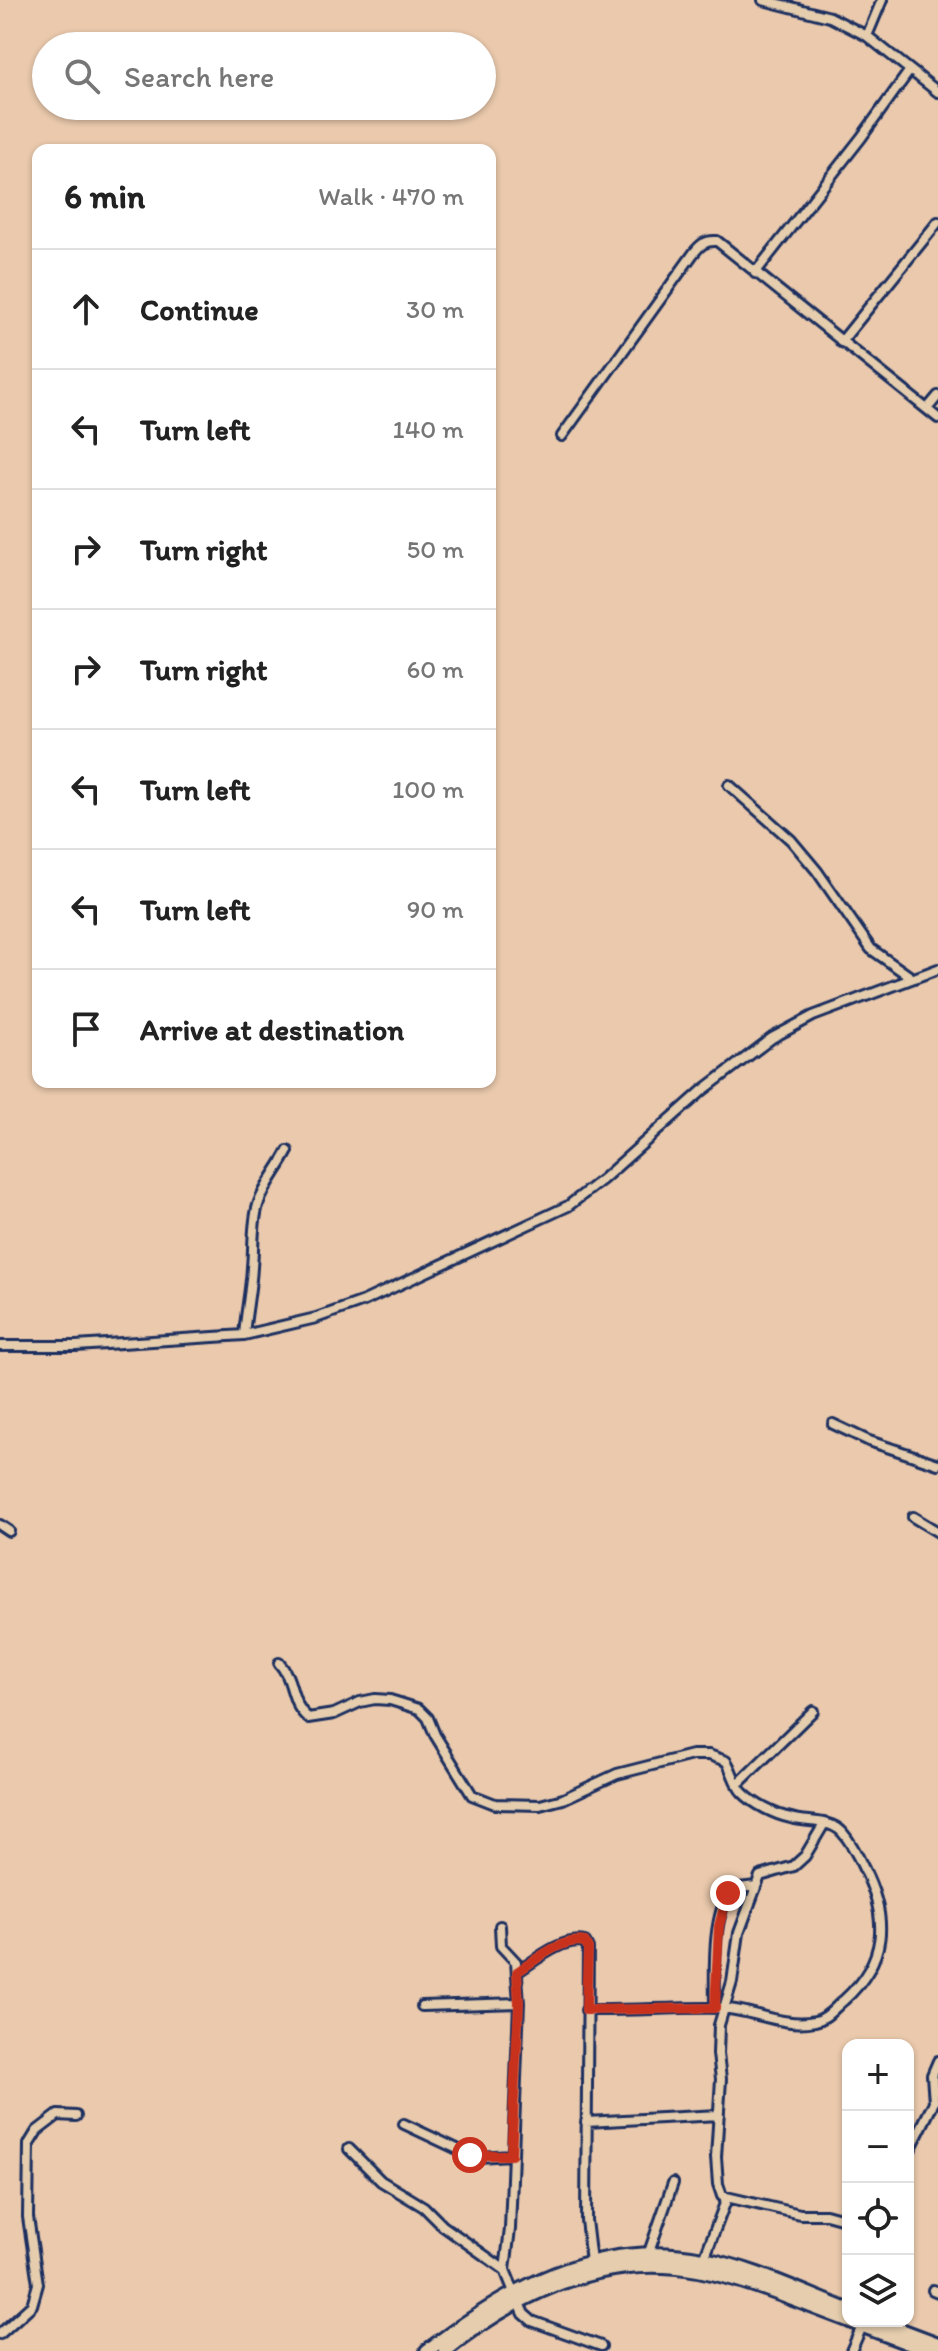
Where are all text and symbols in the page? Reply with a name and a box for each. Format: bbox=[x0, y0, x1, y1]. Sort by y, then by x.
search box bbox=[32, 32, 496, 120]
icon: search bbox=[60, 54, 104, 98]
text: Search here bbox=[124, 58, 274, 95]
text: 6 min bbox=[64, 176, 145, 217]
text: Walk · 470 m bbox=[318, 180, 464, 212]
icon: ahead bbox=[64, 287, 108, 331]
text: Continue bbox=[140, 291, 259, 328]
text: 30 m bbox=[406, 293, 464, 325]
icon: left bbox=[64, 407, 108, 451]
text: Turn left bbox=[140, 411, 251, 448]
text: 140 m bbox=[393, 413, 464, 445]
icon: right bbox=[64, 527, 108, 571]
text: Turn right bbox=[140, 531, 268, 568]
text: 50 m bbox=[407, 533, 464, 565]
icon: right bbox=[64, 647, 108, 691]
text: Turn right bbox=[140, 651, 268, 688]
text: 60 m bbox=[407, 653, 464, 685]
icon: left bbox=[64, 767, 108, 811]
text: Turn left bbox=[140, 771, 251, 808]
text: 100 m bbox=[392, 773, 464, 805]
icon: left bbox=[64, 887, 108, 931]
text: Turn left bbox=[140, 891, 251, 928]
text: 90 m bbox=[407, 893, 464, 925]
icon: arrive bbox=[64, 1007, 108, 1051]
text: Arrive at destination bbox=[140, 1011, 404, 1048]
route end bbox=[710, 1875, 746, 1911]
map controls bbox=[842, 2039, 914, 2327]
button: + bbox=[842, 2039, 914, 2111]
button: − bbox=[842, 2111, 914, 2183]
route start bbox=[452, 2137, 488, 2173]
button: locate bbox=[842, 2183, 914, 2255]
button: layers bbox=[842, 2255, 914, 2327]

